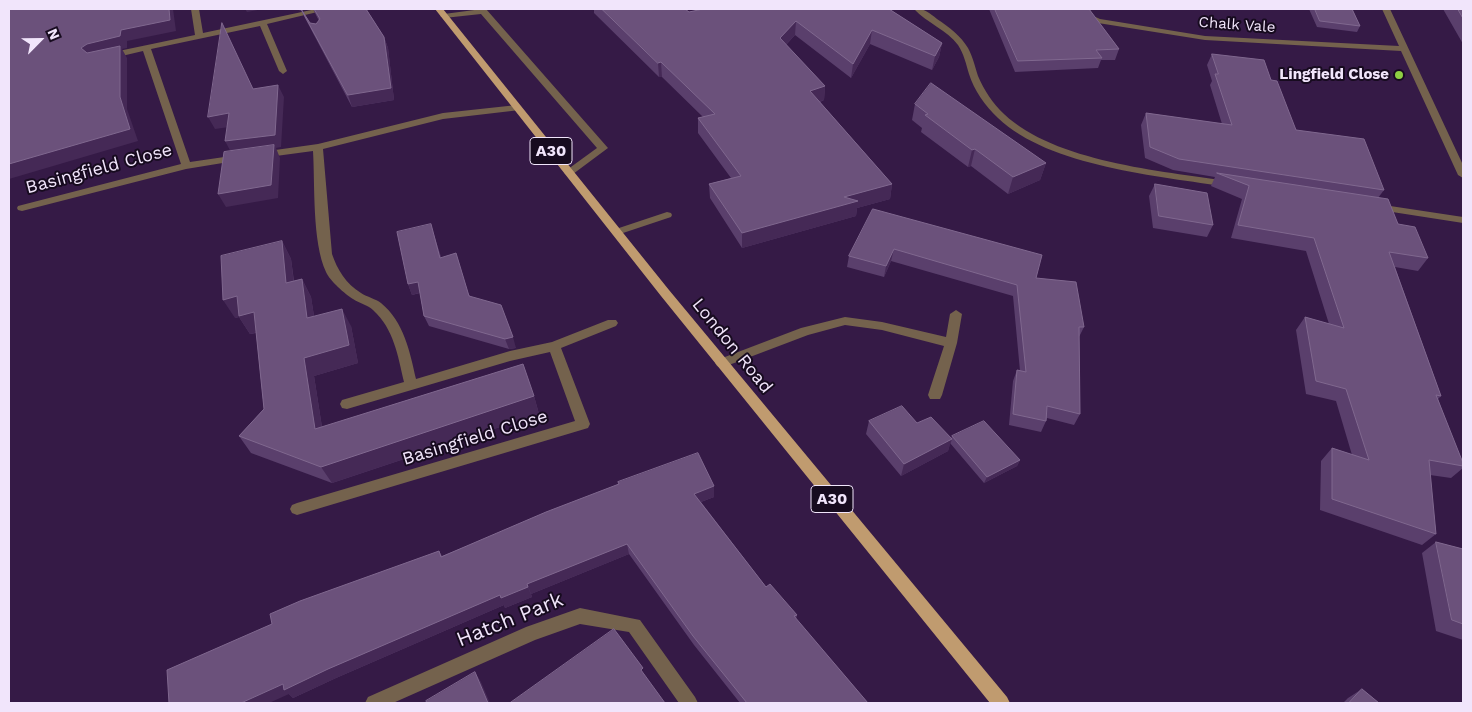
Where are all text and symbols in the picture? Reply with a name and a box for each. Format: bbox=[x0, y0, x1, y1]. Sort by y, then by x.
street label: Chalk Vale bbox=[1198, 13, 1276, 37]
north arrow bbox=[15, 15, 65, 65]
text: N bbox=[44, 26, 63, 42]
place label: Lingfield Close bbox=[1279, 66, 1389, 84]
marker: Lingfield Close bbox=[1393, 69, 1405, 81]
road number: A30 bbox=[530, 138, 572, 164]
street label: Basingfield Close bbox=[23, 139, 175, 199]
street label: London Road bbox=[687, 294, 777, 398]
street label: Basingfield Close bbox=[400, 406, 550, 470]
road number: A30 bbox=[811, 486, 853, 512]
street label: Hatch Park bbox=[453, 587, 567, 653]

